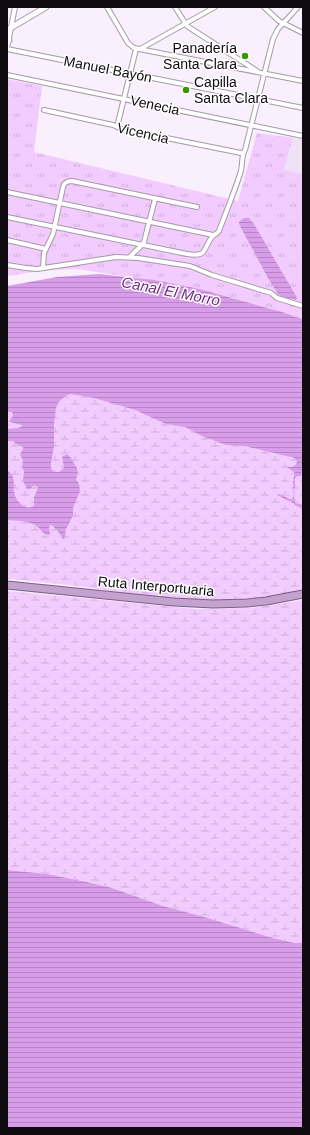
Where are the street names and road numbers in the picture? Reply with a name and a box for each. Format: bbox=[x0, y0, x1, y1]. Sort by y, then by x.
street label: Manuel Bayón bbox=[63, 53, 153, 85]
street label: Venecia bbox=[129, 92, 181, 118]
street label: Vicencia bbox=[116, 119, 171, 147]
street label: Ruta Interportuaria bbox=[97, 573, 215, 599]

